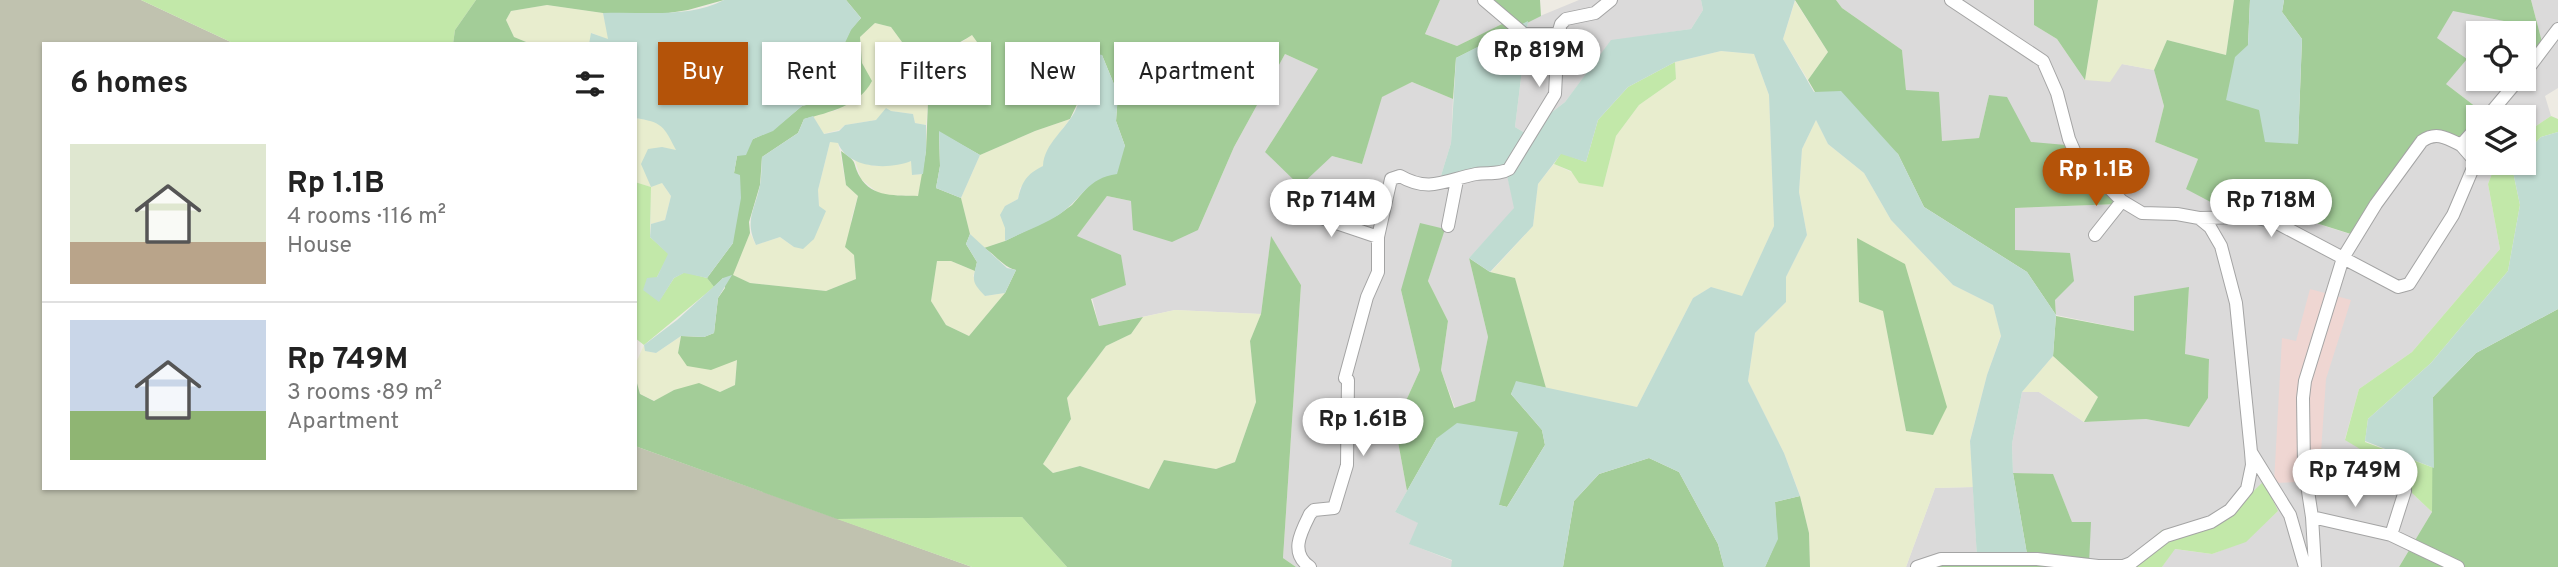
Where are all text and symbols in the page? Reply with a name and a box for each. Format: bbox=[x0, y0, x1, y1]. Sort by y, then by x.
map controls bbox=[2466, 21, 2536, 175]
button: locate bbox=[2466, 21, 2536, 91]
pin: Rp 819M bbox=[1474, 29, 1604, 89]
text: Rp 819M bbox=[1493, 37, 1585, 66]
chip: Buy bbox=[658, 42, 748, 105]
chip: Rent bbox=[762, 42, 861, 105]
chip: Filters bbox=[875, 42, 991, 105]
chip: New bbox=[1005, 42, 1100, 105]
chip: Apartment bbox=[1114, 42, 1279, 105]
icon: filters bbox=[571, 65, 609, 103]
text: 6 homes bbox=[70, 66, 188, 103]
button: layers bbox=[2466, 105, 2536, 175]
pin: Rp 1.1B bbox=[2031, 148, 2161, 208]
text: Rp 1.1B bbox=[2059, 156, 2133, 185]
text: Rp 1.1B bbox=[287, 166, 385, 203]
icon: home bbox=[126, 172, 210, 256]
pin: Rp 714M bbox=[1266, 180, 1396, 239]
pin: Rp 718M bbox=[2206, 180, 2336, 239]
text: Rp 714M bbox=[1286, 187, 1376, 216]
text: Rp 718M bbox=[2226, 187, 2316, 216]
text: 4 rooms · 116 m² bbox=[287, 203, 446, 232]
text: House bbox=[287, 232, 352, 261]
text: Rp 749M bbox=[287, 342, 408, 379]
icon: home bbox=[126, 348, 210, 432]
text: 3 rooms · 89 m² bbox=[287, 379, 442, 408]
pin: Rp 1.61B bbox=[1291, 398, 1435, 458]
text: Rp 1.61B bbox=[1319, 406, 1407, 435]
text: Apartment bbox=[287, 408, 399, 437]
pin: Rp 749M bbox=[2290, 449, 2420, 509]
text: Rp 749M bbox=[2309, 457, 2401, 486]

